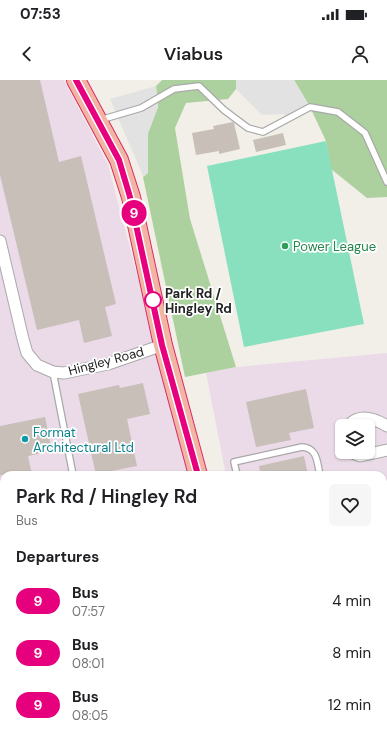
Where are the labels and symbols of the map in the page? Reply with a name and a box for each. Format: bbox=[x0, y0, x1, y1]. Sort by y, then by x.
line badge: 9 bbox=[121, 200, 147, 226]
place label: Power League bbox=[293, 238, 376, 255]
marker: Power League bbox=[280, 241, 290, 251]
place label: Park Rd / Hingley Rd bbox=[165, 285, 232, 317]
marker: Park Rd / Hingley Rd bbox=[144, 291, 162, 309]
street label: Hingley Road bbox=[66, 343, 146, 379]
place label: Format Architectural Ltd bbox=[33, 424, 134, 456]
marker: Format Architectural Ltd bbox=[20, 434, 30, 444]

